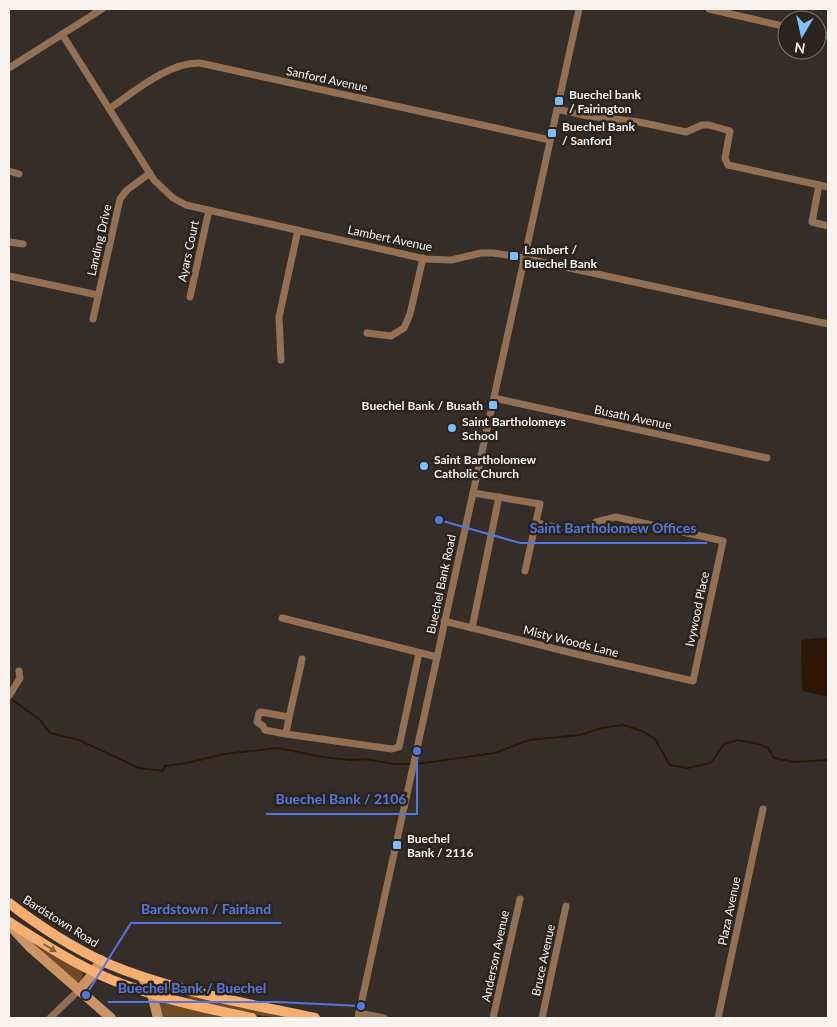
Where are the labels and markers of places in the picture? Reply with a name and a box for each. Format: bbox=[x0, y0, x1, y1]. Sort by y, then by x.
place label: Buechel bank / Fairington bbox=[569, 87, 641, 116]
marker: Buechel bank / Fairington bbox=[553, 95, 565, 107]
place label: Buechel Bank / Sanford bbox=[562, 119, 635, 148]
marker: Buechel Bank / Sanford bbox=[546, 127, 558, 139]
place label: Lambert / Buechel Bank bbox=[524, 242, 597, 271]
marker: Lambert / Buechel Bank bbox=[508, 250, 520, 262]
place label: Buechel Bank / Busath bbox=[362, 398, 483, 413]
marker: Buechel Bank / Busath bbox=[487, 399, 499, 411]
place label: Saint Bartholomeys School bbox=[462, 414, 566, 443]
marker: Saint Bartholomeys School bbox=[446, 422, 458, 434]
place label: Saint Bartholomew Catholic Church bbox=[434, 452, 536, 481]
marker: Saint Bartholomew Catholic Church bbox=[418, 460, 430, 472]
callout: Saint Bartholomew Offices bbox=[520, 514, 707, 543]
callout: Buechel Bank / 2106 bbox=[266, 785, 417, 814]
place label: Buechel Bank / 2116 bbox=[407, 831, 473, 860]
marker: Buechel Bank / 2116 bbox=[391, 839, 403, 851]
callout: Bardstown / Fairland bbox=[131, 894, 281, 923]
callout: Buechel Bank / Buechel bbox=[108, 973, 277, 1002]

